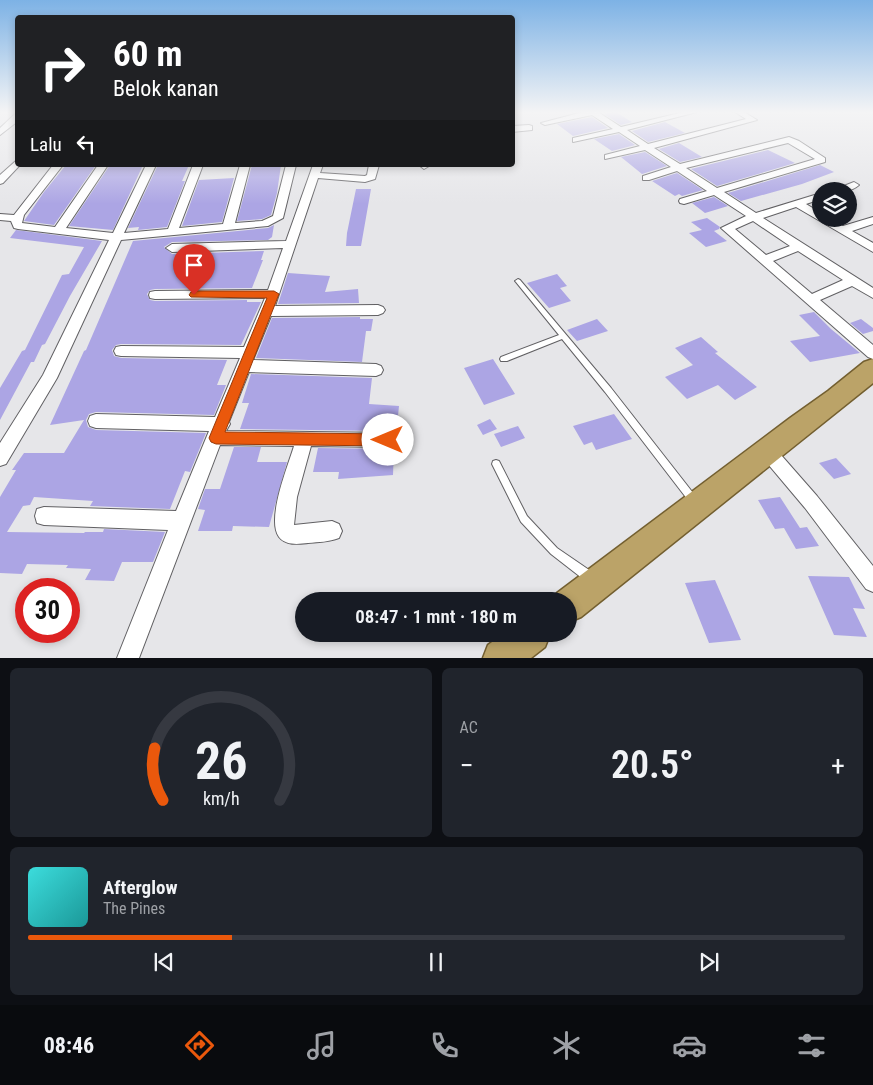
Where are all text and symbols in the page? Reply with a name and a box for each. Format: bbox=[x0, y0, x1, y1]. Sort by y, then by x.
text: 60 m bbox=[113, 34, 182, 75]
icon: right bbox=[30, 35, 95, 100]
text: Belok kanan bbox=[113, 76, 219, 101]
icon: left bbox=[72, 130, 100, 158]
text: Lalu bbox=[30, 133, 62, 156]
map controls bbox=[812, 182, 857, 227]
button: layers bbox=[812, 182, 857, 227]
pin bbox=[173, 244, 215, 295]
icon: arrive bbox=[180, 251, 208, 279]
position arrow bbox=[361, 413, 413, 465]
speed limit sign: 30 bbox=[15, 578, 80, 643]
text: 08:47 · 1 mnt · 180 m bbox=[355, 605, 517, 628]
text: AC bbox=[460, 718, 478, 737]
text: 26 bbox=[194, 731, 247, 792]
text: 20.5° bbox=[611, 743, 694, 787]
text: − bbox=[460, 749, 474, 782]
text: + bbox=[831, 749, 845, 782]
text: km/h bbox=[202, 788, 239, 809]
text: Afterglow bbox=[103, 876, 177, 899]
text: The Pines bbox=[103, 899, 165, 918]
icon: previous bbox=[150, 948, 178, 976]
icon: pause bbox=[422, 948, 450, 976]
icon: next bbox=[695, 948, 723, 976]
icon: directions bbox=[182, 1028, 217, 1063]
icon: music bbox=[304, 1028, 339, 1063]
icon: phone bbox=[427, 1028, 462, 1063]
icon: climate bbox=[549, 1028, 584, 1063]
icon: car bbox=[672, 1028, 707, 1063]
icon: filters bbox=[794, 1028, 829, 1063]
text: 08:46 bbox=[44, 1033, 94, 1058]

